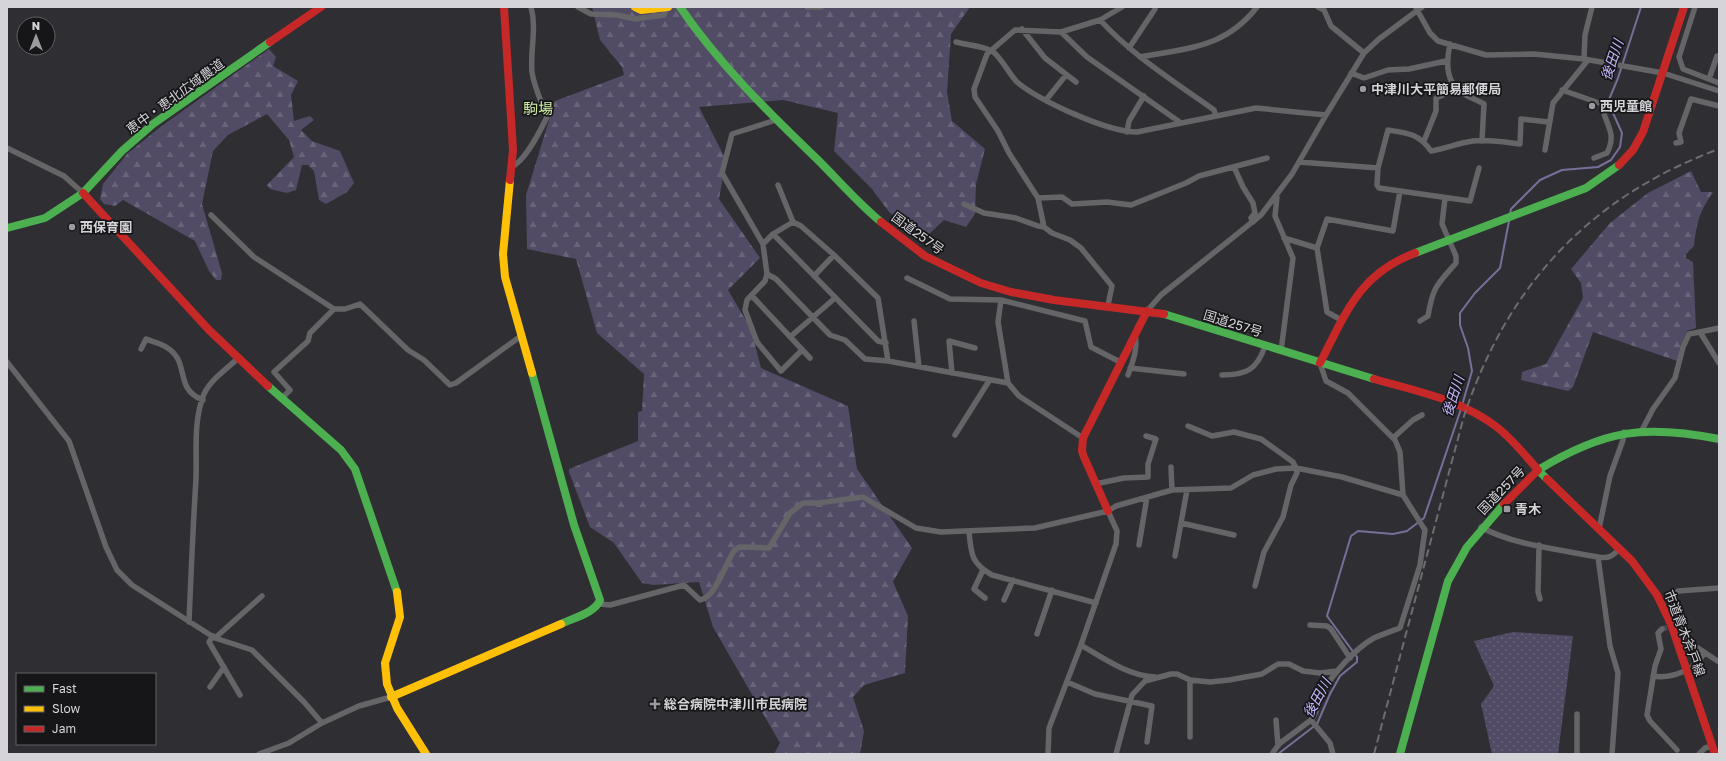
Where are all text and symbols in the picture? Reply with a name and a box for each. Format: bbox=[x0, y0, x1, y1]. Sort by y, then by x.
north arrow bbox=[16, 16, 56, 56]
text: N bbox=[32, 19, 40, 32]
water label: 後田川 bbox=[1597, 35, 1627, 82]
street label: 恵中・恵北広域農道 bbox=[123, 55, 227, 137]
place label: 中津川大平簡易郵便局 bbox=[1371, 81, 1501, 97]
marker: 中津川大平簡易郵便局 bbox=[1358, 84, 1368, 94]
place label: 西児童館 bbox=[1600, 98, 1652, 114]
district label: 駒場 bbox=[523, 99, 553, 117]
marker: 西児童館 bbox=[1587, 101, 1597, 111]
street label: 国道257号 bbox=[889, 209, 947, 257]
place label: 西保育園 bbox=[80, 219, 132, 235]
marker: 西保育園 bbox=[67, 222, 77, 232]
street label: 国道257号 bbox=[1202, 306, 1264, 340]
water label: 後田川 bbox=[1438, 371, 1468, 418]
street label: 国道257号 bbox=[1474, 463, 1528, 517]
place label: 青木 bbox=[1515, 501, 1542, 517]
marker: 青木 bbox=[1502, 504, 1512, 514]
street label: 市道青木斧戸線 bbox=[1661, 588, 1709, 678]
legend bbox=[16, 673, 156, 745]
water label: 後田川 bbox=[1299, 674, 1335, 720]
text: Fast bbox=[52, 681, 77, 696]
place label: 総合病院中津川市民病院 bbox=[663, 696, 807, 712]
marker: 総合病院中津川市民病院 bbox=[649, 698, 661, 710]
text: Slow bbox=[52, 701, 80, 716]
text: Jam bbox=[52, 721, 76, 736]

